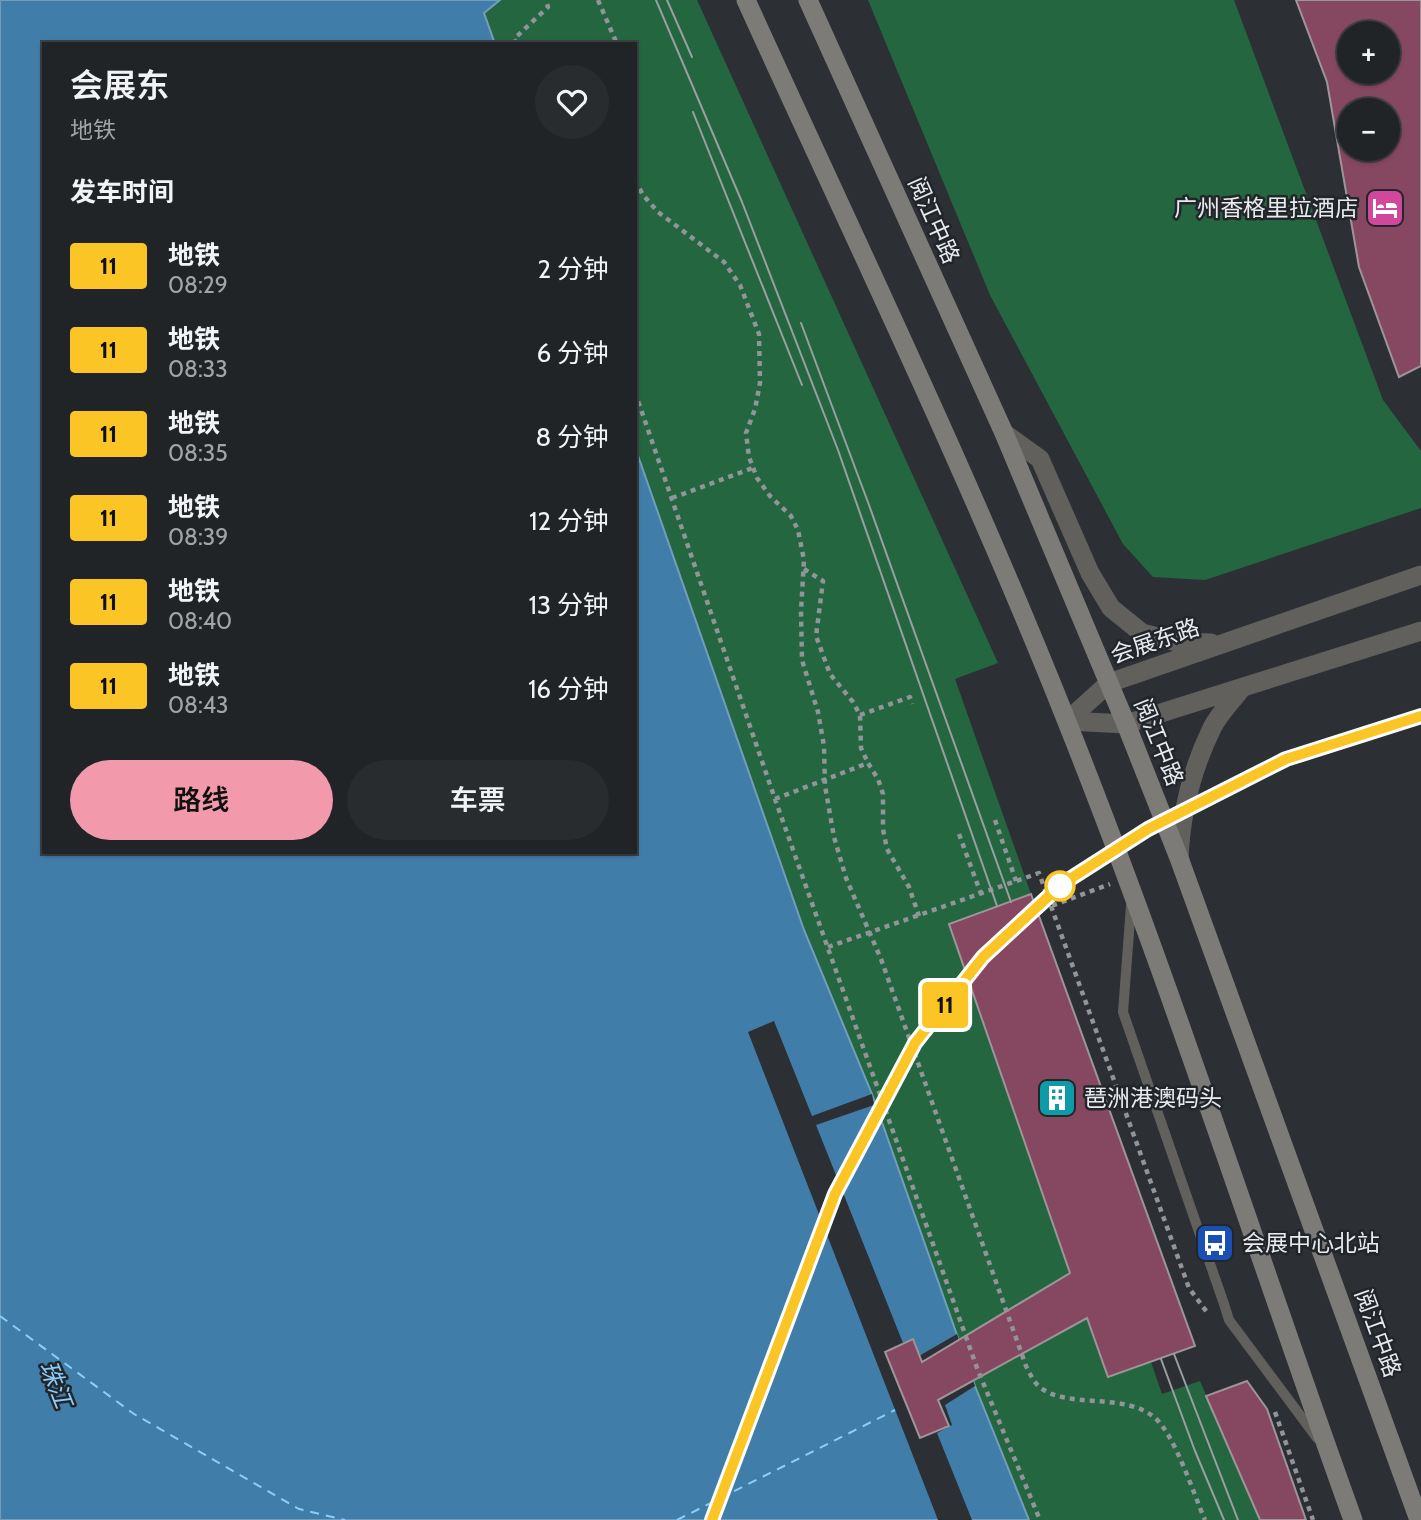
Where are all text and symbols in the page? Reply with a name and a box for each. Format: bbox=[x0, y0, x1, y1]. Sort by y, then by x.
map controls bbox=[1337, 21, 1400, 161]
button: + bbox=[1337, 21, 1400, 84]
text: 会展东 bbox=[70, 65, 169, 105]
button: heart bbox=[535, 65, 609, 139]
button: − bbox=[1337, 98, 1400, 161]
text: 地铁 bbox=[70, 116, 116, 144]
street label: 阅江中路 bbox=[903, 172, 965, 268]
text: 发车时间 bbox=[70, 176, 174, 208]
hotel icon: 广州香格里拉酒店 bbox=[1364, 187, 1406, 229]
place label: 广州香格里拉酒店 bbox=[1174, 194, 1358, 222]
text: 地铁 bbox=[168, 239, 220, 271]
text: 11 bbox=[100, 251, 117, 280]
text: 2 分钟 bbox=[538, 253, 609, 285]
text: 08:29 bbox=[168, 271, 228, 299]
text: 地铁 bbox=[168, 323, 220, 355]
text: 11 bbox=[100, 335, 117, 364]
text: 6 分钟 bbox=[536, 337, 609, 369]
text: 08:33 bbox=[168, 355, 228, 383]
text: 地铁 bbox=[168, 407, 220, 439]
text: 11 bbox=[100, 419, 117, 448]
text: 8 分钟 bbox=[535, 421, 609, 453]
text: 08:35 bbox=[168, 439, 228, 467]
text: 地铁 bbox=[168, 491, 220, 523]
text: 11 bbox=[100, 503, 117, 532]
text: 12 分钟 bbox=[529, 505, 609, 537]
text: 08:39 bbox=[168, 523, 228, 551]
text: 地铁 bbox=[168, 575, 220, 607]
text: 11 bbox=[100, 587, 117, 616]
text: 13 分钟 bbox=[529, 589, 609, 621]
text: 08:40 bbox=[168, 607, 232, 635]
street label: 会展东路 bbox=[1107, 613, 1203, 669]
text: 地铁 bbox=[168, 659, 220, 691]
text: 11 bbox=[100, 671, 117, 700]
text: 16 分钟 bbox=[528, 673, 609, 705]
text: 08:43 bbox=[168, 691, 229, 719]
street label: 阅江中路 bbox=[1129, 694, 1189, 790]
button: 路线 bbox=[70, 760, 333, 840]
button: 车票 bbox=[347, 760, 609, 840]
unlabelled marker bbox=[1045, 871, 1075, 901]
line badge: 11 bbox=[914, 982, 976, 1028]
text: 11 bbox=[936, 990, 954, 1019]
building icon: 琶洲港澳码头 bbox=[1036, 1077, 1078, 1119]
place label: 琶洲港澳码头 bbox=[1084, 1084, 1222, 1112]
bus stop icon: 会展中心北站 bbox=[1194, 1222, 1236, 1264]
place label: 会展中心北站 bbox=[1242, 1229, 1380, 1257]
street label: 阅江中路 bbox=[1349, 1285, 1407, 1381]
water label: 珠江 bbox=[34, 1356, 80, 1414]

